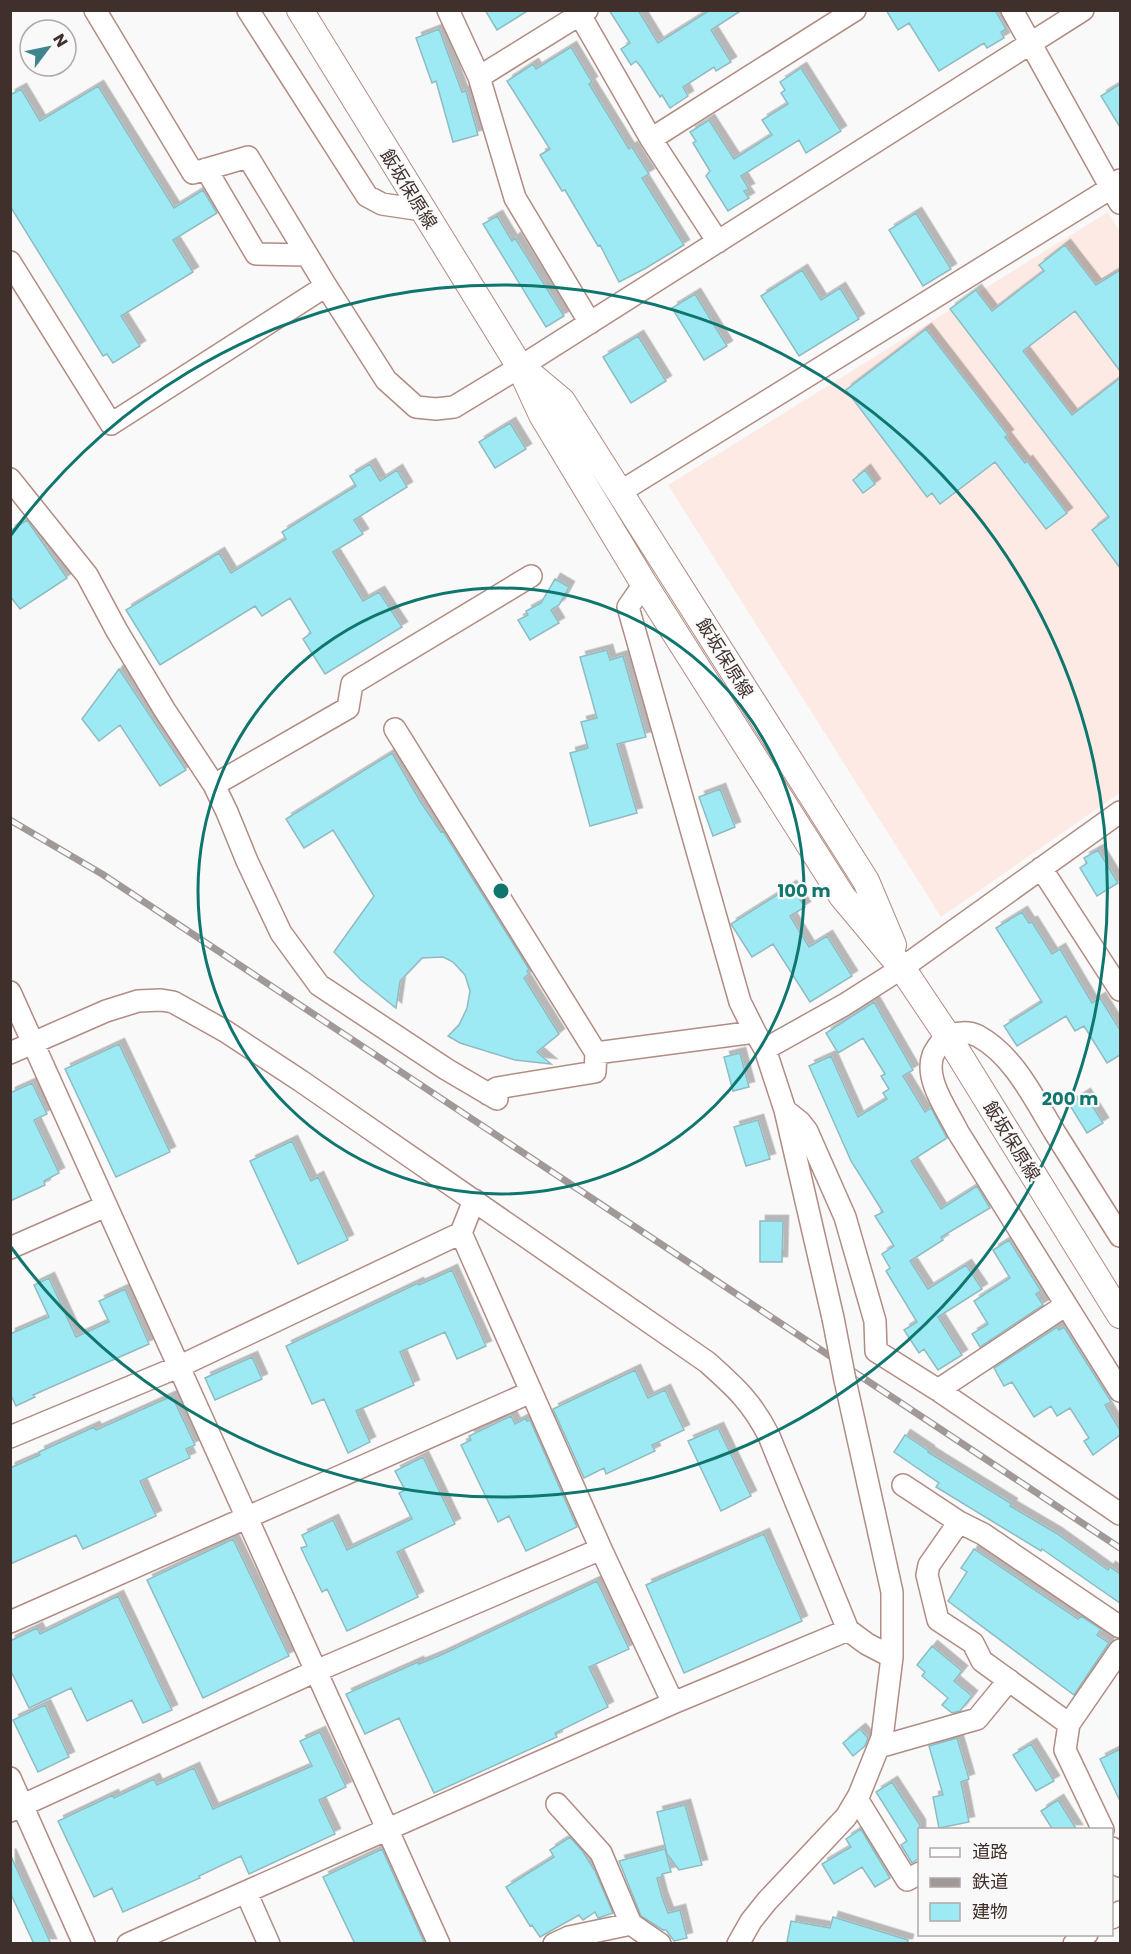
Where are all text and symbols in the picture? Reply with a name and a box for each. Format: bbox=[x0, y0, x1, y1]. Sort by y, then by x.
north arrow bbox=[18, 18, 78, 78]
text: N bbox=[47, 29, 73, 52]
street label: 飯坂保原線 bbox=[375, 144, 443, 234]
street label: 飯坂保原線 bbox=[691, 613, 759, 703]
text: 100 m bbox=[777, 878, 831, 903]
centre of rings bbox=[491, 881, 511, 901]
text: 200 m bbox=[1042, 1086, 1098, 1111]
street label: 飯坂保原線 bbox=[978, 1096, 1046, 1186]
legend bbox=[918, 1828, 1113, 1936]
text: 道路 bbox=[972, 1839, 1008, 1864]
text: 鉄道 bbox=[972, 1869, 1008, 1894]
text: 建物 bbox=[972, 1899, 1008, 1924]

